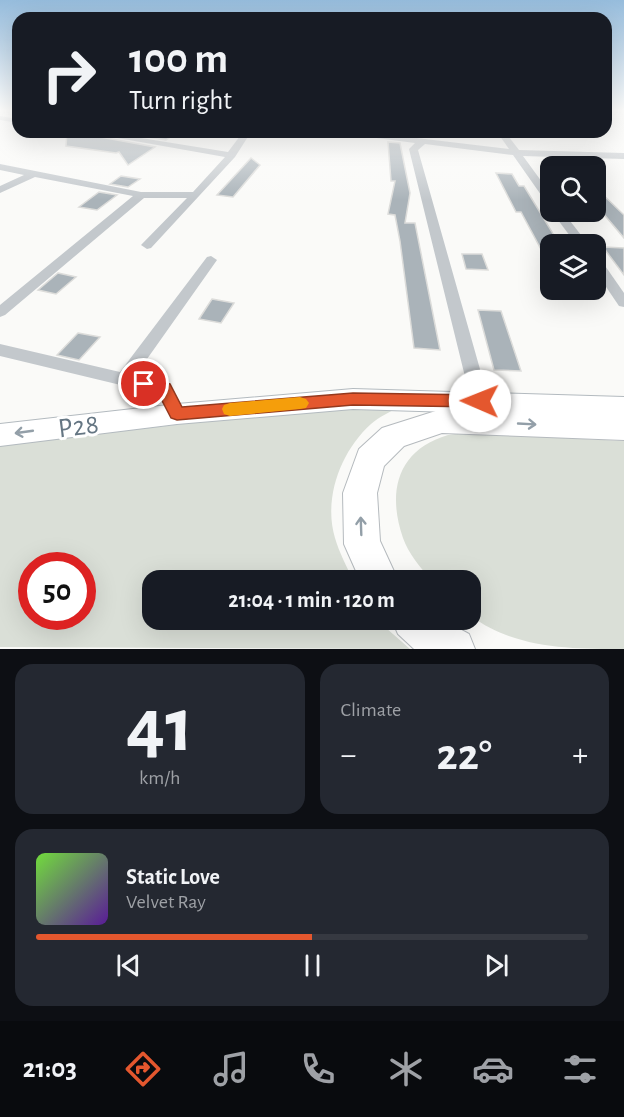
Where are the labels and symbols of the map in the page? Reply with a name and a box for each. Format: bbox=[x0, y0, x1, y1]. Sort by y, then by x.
pin bbox=[118, 358, 169, 409]
position arrow bbox=[448, 369, 512, 433]
street label: Р28 bbox=[56, 411, 100, 443]
one-way arrow bbox=[517, 419, 537, 430]
one-way arrow bbox=[15, 427, 35, 438]
one-way arrow bbox=[356, 516, 367, 536]
speed limit sign: 50 bbox=[18, 552, 96, 630]

